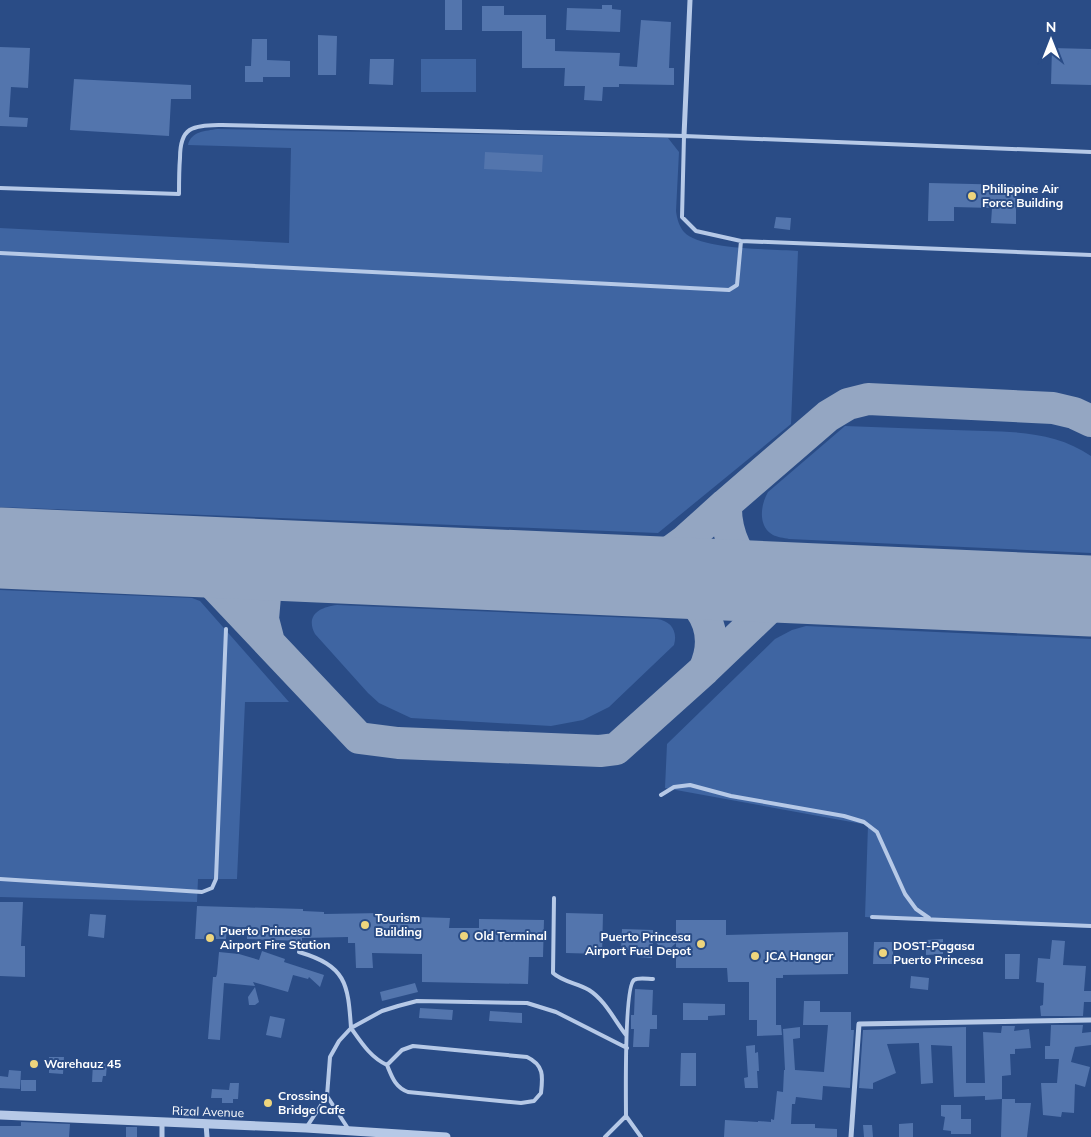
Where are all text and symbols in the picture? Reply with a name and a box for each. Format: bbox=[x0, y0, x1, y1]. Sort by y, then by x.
north arrow bbox=[1026, 15, 1076, 65]
text: N bbox=[1046, 18, 1056, 36]
place label: Philippine Air Force Building bbox=[982, 181, 1063, 210]
marker: Philippine Air Force Building bbox=[966, 190, 978, 202]
place label: Tourism Building bbox=[375, 910, 422, 939]
marker: Tourism Building bbox=[359, 919, 371, 931]
place label: Puerto Princesa Airport Fire Station bbox=[220, 923, 330, 952]
place label: Old Terminal bbox=[474, 928, 547, 943]
place label: Puerto Princesa Airport Fuel Depot bbox=[585, 929, 691, 958]
marker: Old Terminal bbox=[458, 930, 470, 942]
marker: Puerto Princesa Airport Fire Station bbox=[204, 932, 216, 944]
marker: Puerto Princesa Airport Fuel Depot bbox=[695, 938, 707, 950]
place label: DOST-Pagasa Puerto Princesa bbox=[893, 938, 983, 967]
marker: DOST-Pagasa Puerto Princesa bbox=[877, 947, 889, 959]
place label: JCA Hangar bbox=[765, 948, 834, 963]
marker: JCA Hangar bbox=[749, 950, 761, 962]
place label: Warehauz 45 bbox=[44, 1056, 121, 1071]
marker: Warehauz 45 bbox=[28, 1058, 40, 1070]
place label: Crossing Bridge Cafe bbox=[278, 1088, 346, 1117]
marker: Crossing Bridge Cafe bbox=[262, 1097, 274, 1109]
street label: Rizal Avenue bbox=[172, 1103, 244, 1120]

